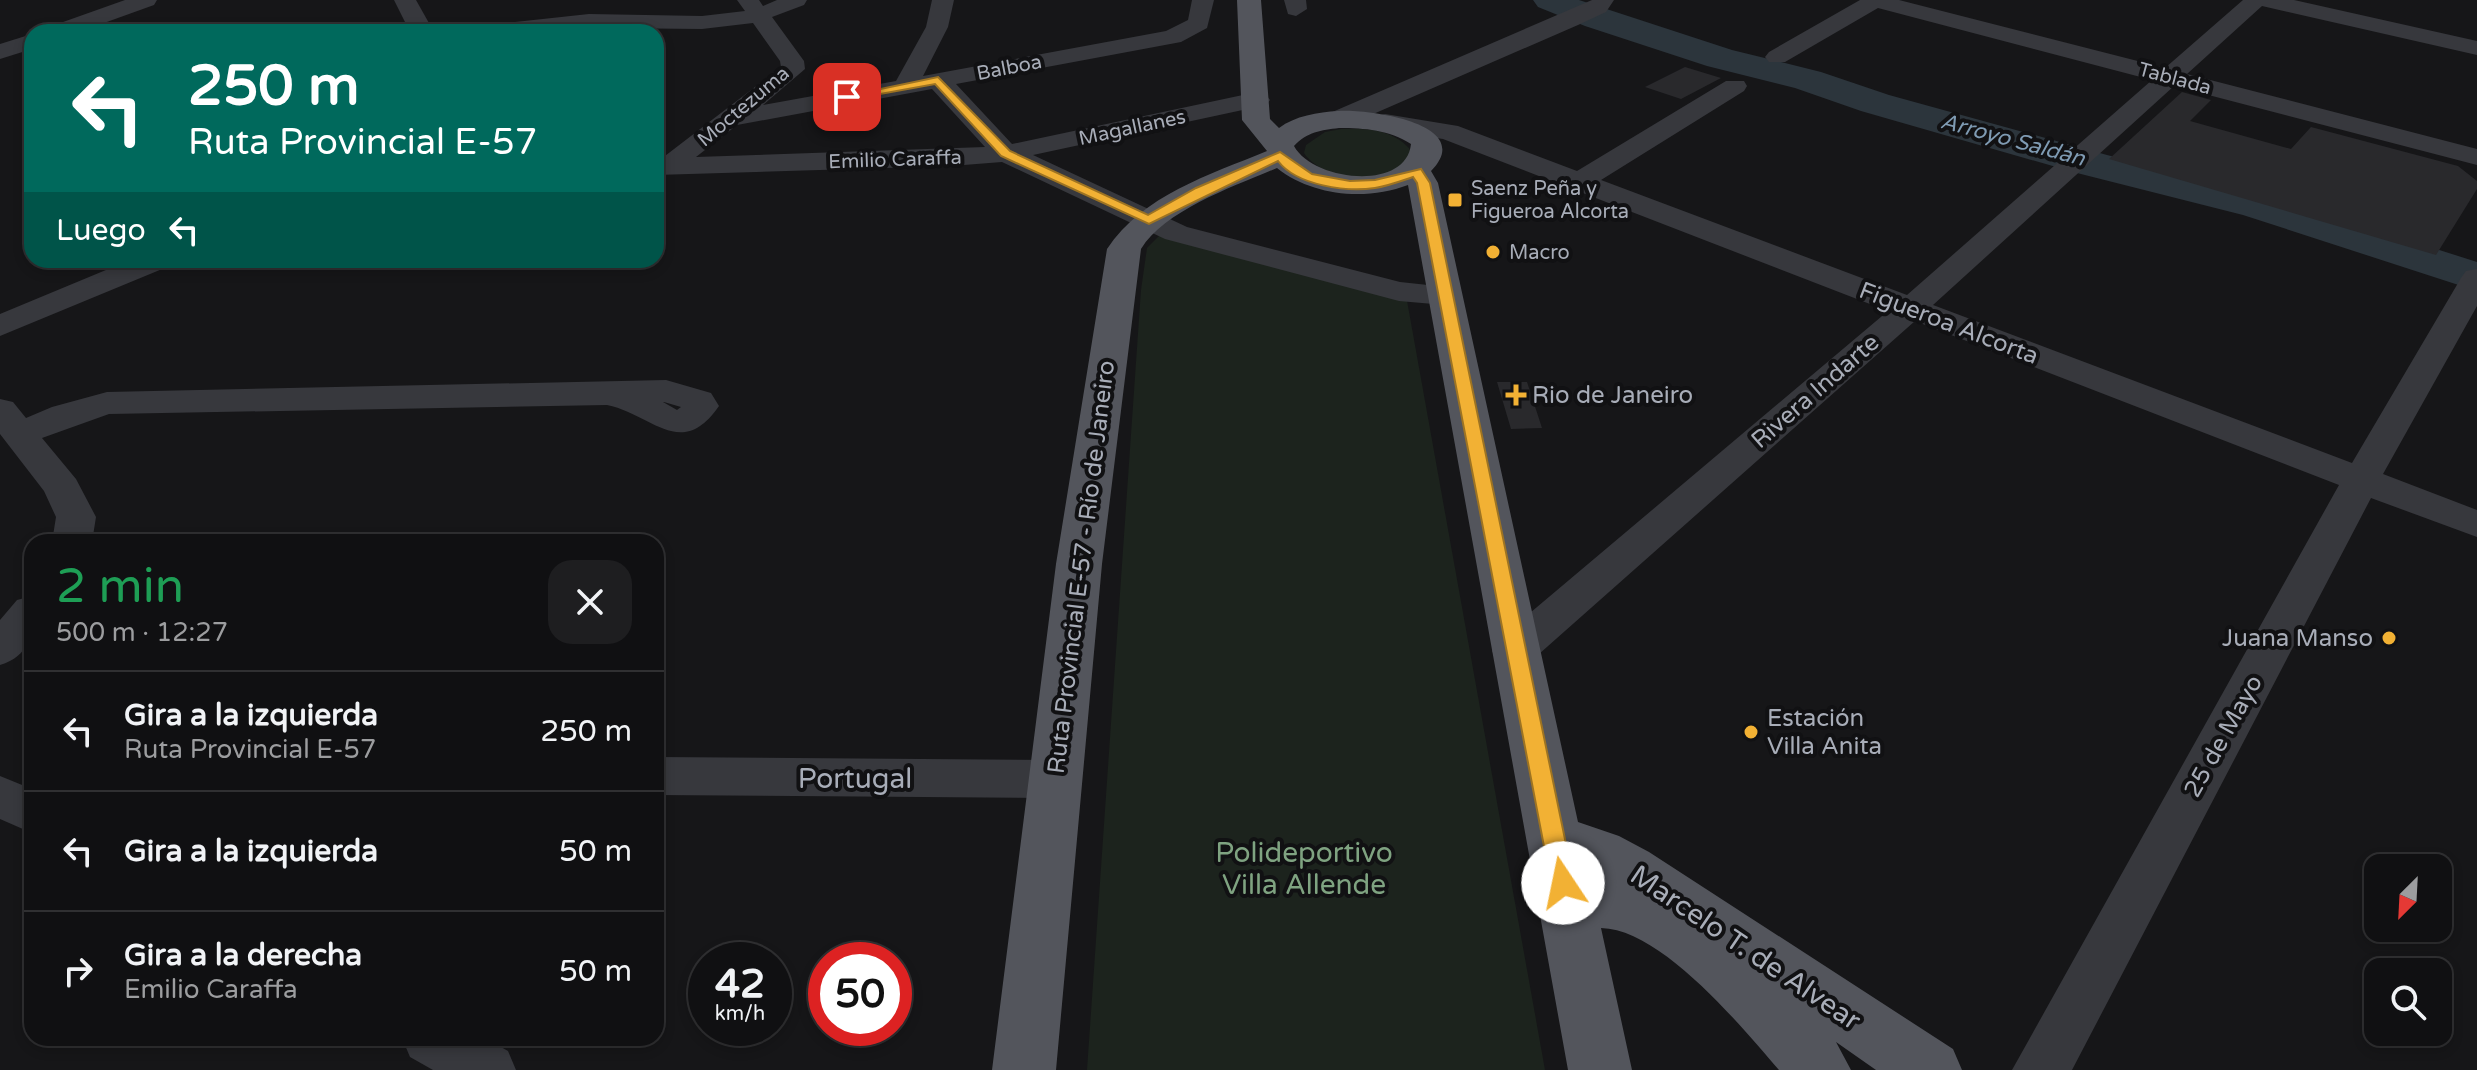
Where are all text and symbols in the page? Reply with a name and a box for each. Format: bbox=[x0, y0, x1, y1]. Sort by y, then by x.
street label: Balboa bbox=[974, 50, 1044, 86]
text: 250 m bbox=[188, 53, 359, 120]
icon: left bbox=[56, 56, 160, 160]
street label: Tablada bbox=[2136, 58, 2214, 100]
street label: Moctezuma bbox=[693, 61, 794, 152]
pin bbox=[813, 63, 881, 131]
icon: arrive bbox=[825, 75, 869, 119]
street label: Magallanes bbox=[1077, 105, 1188, 151]
water label: Arroyo Saldán bbox=[1938, 108, 2088, 172]
text: Ruta Provincial E-57 bbox=[188, 121, 537, 164]
street label: Emilio Caraffa bbox=[828, 146, 962, 174]
place label: Saenz Peña y Figueroa Alcorta bbox=[1471, 177, 1629, 224]
marker: Saenz Peña y Figueroa Alcorta bbox=[1446, 191, 1464, 209]
icon: left bbox=[162, 208, 206, 252]
text: Luego bbox=[56, 212, 146, 249]
place label: Macro bbox=[1509, 241, 1570, 265]
marker: Macro bbox=[1484, 243, 1502, 261]
street label: Figueroa Alcorta bbox=[1855, 276, 2043, 371]
street label: Rivera Indarte bbox=[1746, 328, 1885, 455]
street label: Ruta Provincial E-57 - Río de Janeiro bbox=[1042, 359, 1121, 775]
place label: Rio de Janeiro bbox=[1532, 381, 1693, 410]
marker: Rio de Janeiro bbox=[1507, 386, 1525, 404]
text: 2 min bbox=[56, 558, 184, 616]
button: close bbox=[548, 560, 632, 644]
text: 500 m · 12:27 bbox=[56, 617, 228, 648]
place label: Juana Manso bbox=[2222, 624, 2373, 653]
marker: Juana Manso bbox=[2380, 629, 2398, 647]
street label: 25 de Mayo bbox=[2178, 670, 2269, 802]
text: Gira a la izquierda bbox=[124, 697, 378, 734]
place label: Estación Villa Anita bbox=[1767, 704, 1882, 761]
icon: left bbox=[56, 709, 100, 753]
text: 250 m bbox=[540, 713, 632, 750]
marker: Estación Villa Anita bbox=[1742, 723, 1760, 741]
text: Ruta Provincial E-57 bbox=[124, 734, 376, 765]
street label: Portugal bbox=[798, 762, 912, 796]
icon: left bbox=[56, 829, 100, 873]
text: Gira a la izquierda bbox=[124, 833, 378, 870]
text: 50 m bbox=[559, 833, 632, 870]
park label: Polideportivo Villa Allende bbox=[1215, 836, 1393, 902]
position arrow bbox=[1521, 841, 1605, 925]
north arrow bbox=[2364, 854, 2452, 942]
map controls bbox=[2364, 854, 2452, 1046]
street label: Marcelo T. de Alvear bbox=[1624, 858, 1867, 1038]
text: Gira a la derecha bbox=[124, 937, 362, 974]
speed limit sign: 50 bbox=[808, 942, 912, 1046]
icon: right bbox=[56, 949, 100, 993]
text: 50 m bbox=[559, 953, 632, 990]
button: search bbox=[2364, 958, 2452, 1046]
text: 42 bbox=[715, 960, 765, 1008]
text: Emilio Caraffa bbox=[124, 974, 298, 1005]
text: km/h bbox=[715, 1002, 765, 1026]

